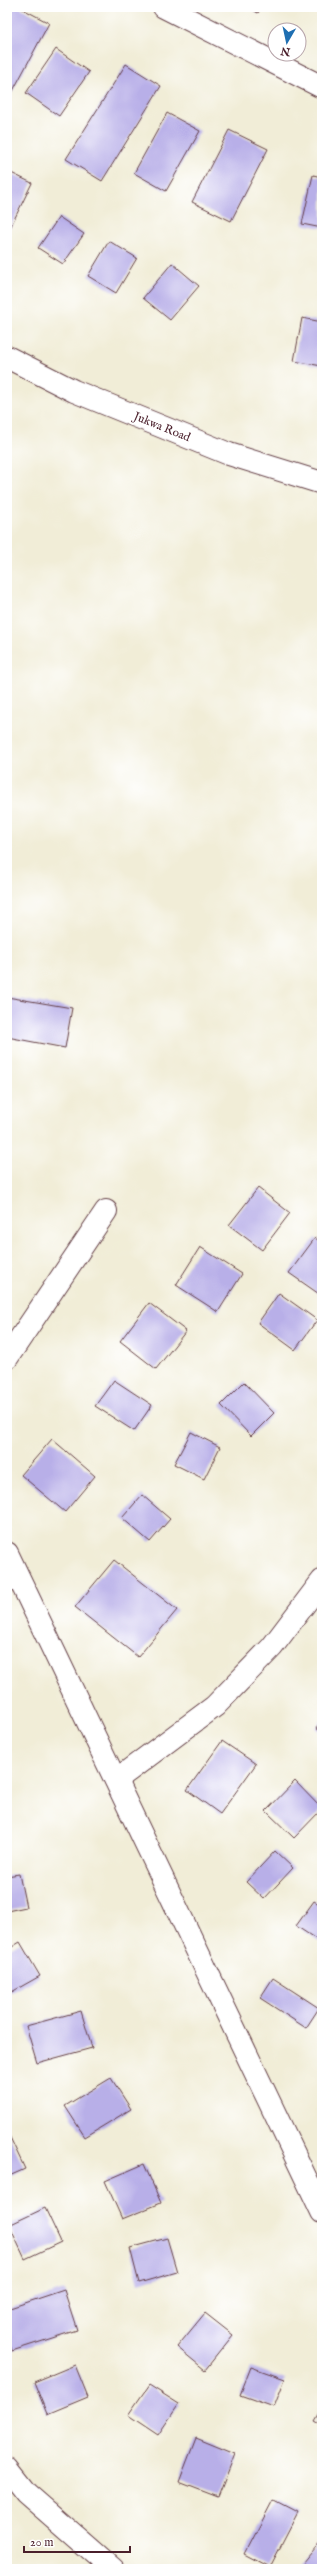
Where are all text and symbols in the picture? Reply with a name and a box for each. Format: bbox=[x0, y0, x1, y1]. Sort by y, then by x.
north arrow bbox=[267, 22, 307, 62]
text: N bbox=[279, 43, 292, 59]
street label: Jukwa Road bbox=[129, 408, 193, 446]
scale bar bbox=[24, 2528, 130, 2554]
text: 20 m bbox=[30, 2535, 53, 2550]

